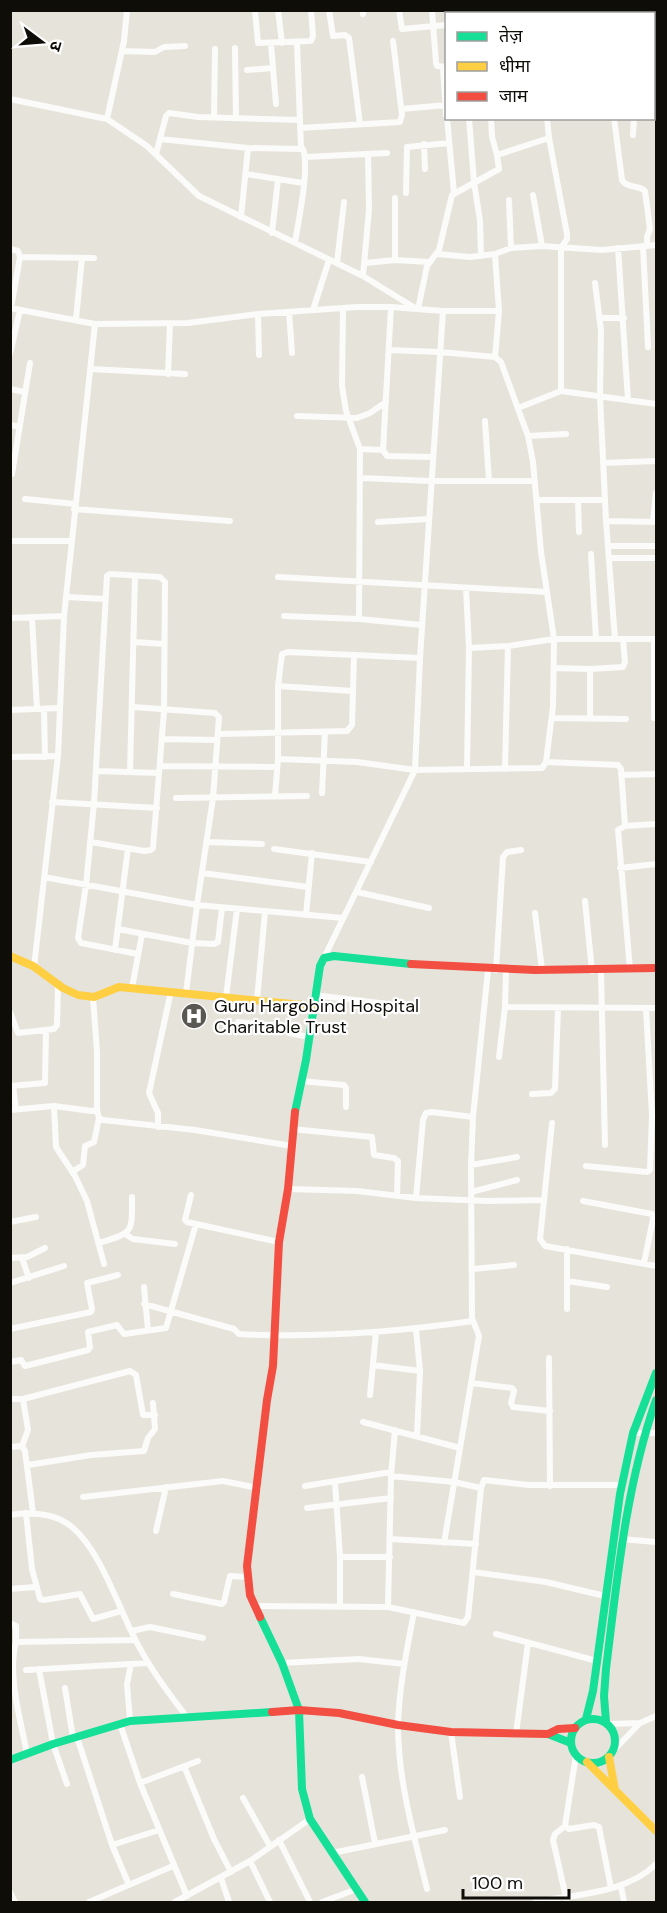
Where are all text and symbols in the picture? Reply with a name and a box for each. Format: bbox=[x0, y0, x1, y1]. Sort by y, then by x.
north arrow bbox=[12, 12, 72, 72]
legend bbox=[445, 12, 655, 120]
text: तेज़ bbox=[499, 24, 523, 48]
text: उ bbox=[44, 39, 67, 54]
text: धीमा bbox=[499, 54, 530, 78]
text: जाम bbox=[499, 84, 529, 108]
place label: Guru Hargobind Hospital Charitable Trust bbox=[214, 994, 419, 1039]
hospital icon: Guru Hargobind Hospital Charitable Trust bbox=[179, 1001, 209, 1031]
scale bar bbox=[463, 1862, 570, 1900]
text: 100 m bbox=[472, 1871, 523, 1895]

